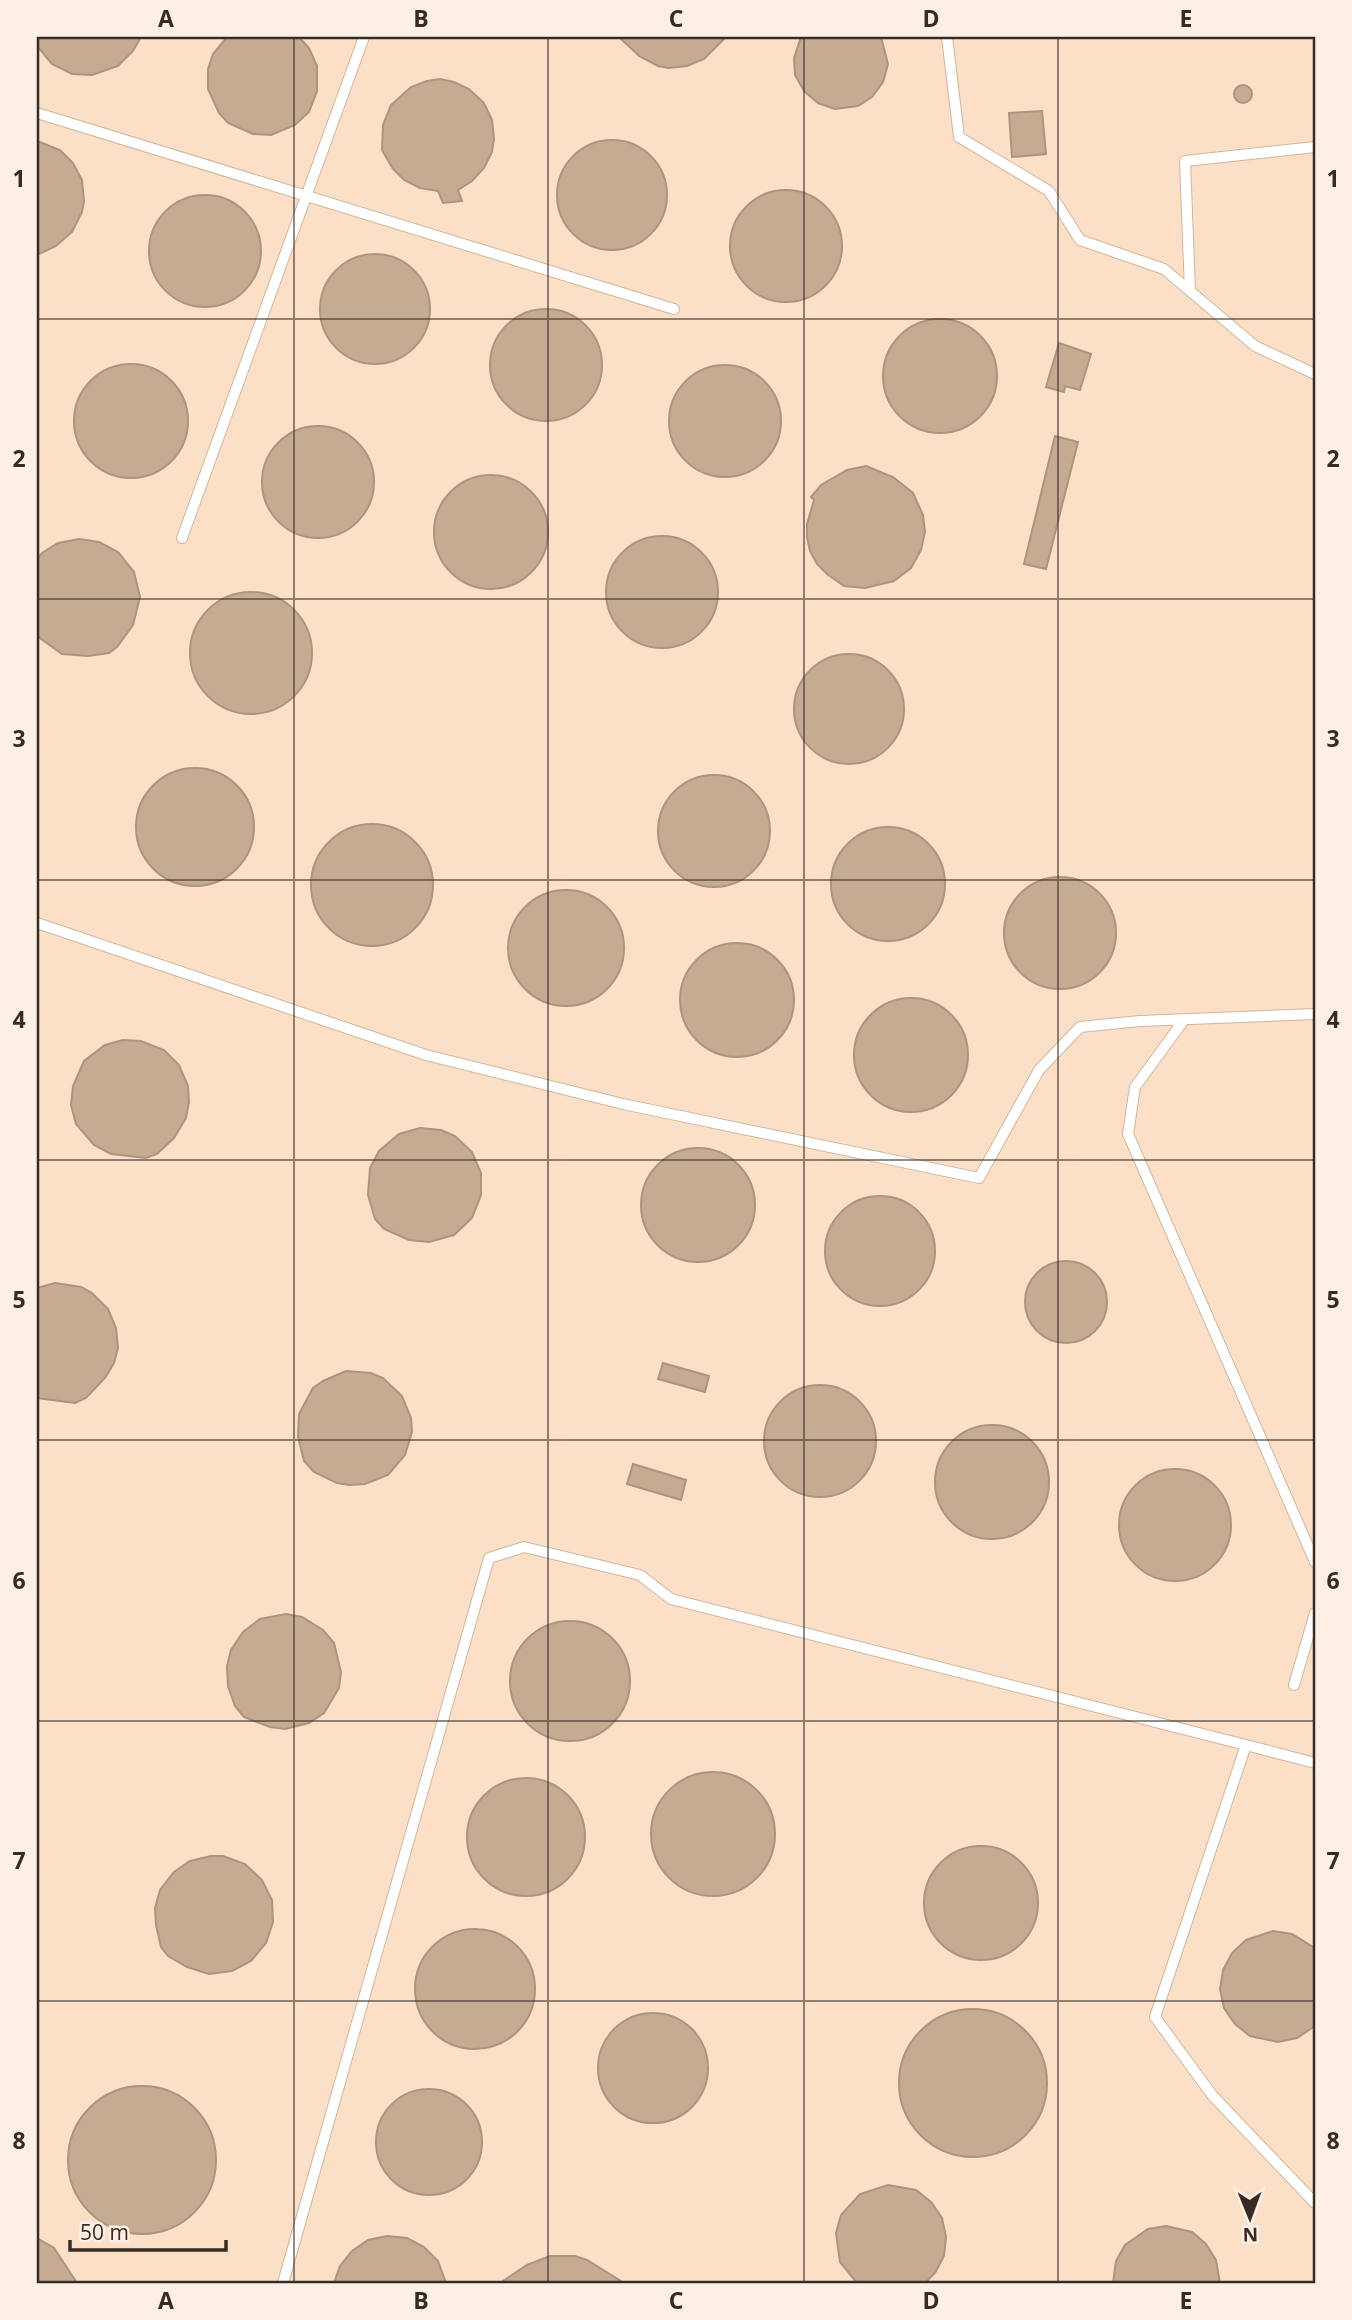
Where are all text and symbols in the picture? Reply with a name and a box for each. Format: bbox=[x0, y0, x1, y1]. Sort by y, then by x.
text: A bbox=[158, 2, 174, 34]
text: B bbox=[413, 2, 429, 34]
text: C bbox=[669, 2, 683, 34]
text: D bbox=[922, 2, 940, 34]
text: E bbox=[1180, 2, 1192, 34]
text: 1 bbox=[12, 162, 26, 194]
text: 1 bbox=[1326, 162, 1340, 194]
text: 2 bbox=[12, 442, 26, 474]
text: 2 bbox=[1326, 442, 1340, 474]
text: 3 bbox=[12, 722, 26, 754]
text: 3 bbox=[1326, 722, 1340, 754]
text: 4 bbox=[12, 1003, 26, 1035]
text: 4 bbox=[1326, 1003, 1340, 1035]
text: 5 bbox=[12, 1283, 26, 1315]
text: 5 bbox=[1326, 1283, 1340, 1315]
text: 6 bbox=[12, 1564, 26, 1596]
text: 6 bbox=[1326, 1564, 1340, 1596]
text: 7 bbox=[12, 1844, 26, 1876]
text: 7 bbox=[1326, 1844, 1340, 1876]
text: 8 bbox=[12, 2124, 26, 2156]
text: 8 bbox=[1326, 2124, 1340, 2156]
north arrow bbox=[1216, 2184, 1286, 2254]
scale bar bbox=[70, 2208, 226, 2252]
text: 50 m bbox=[80, 2218, 129, 2246]
text: N bbox=[1242, 2222, 1258, 2248]
text: A bbox=[158, 2284, 174, 2316]
text: B bbox=[413, 2284, 429, 2316]
text: C bbox=[669, 2284, 683, 2316]
text: D bbox=[922, 2284, 940, 2316]
text: E bbox=[1180, 2284, 1192, 2316]

